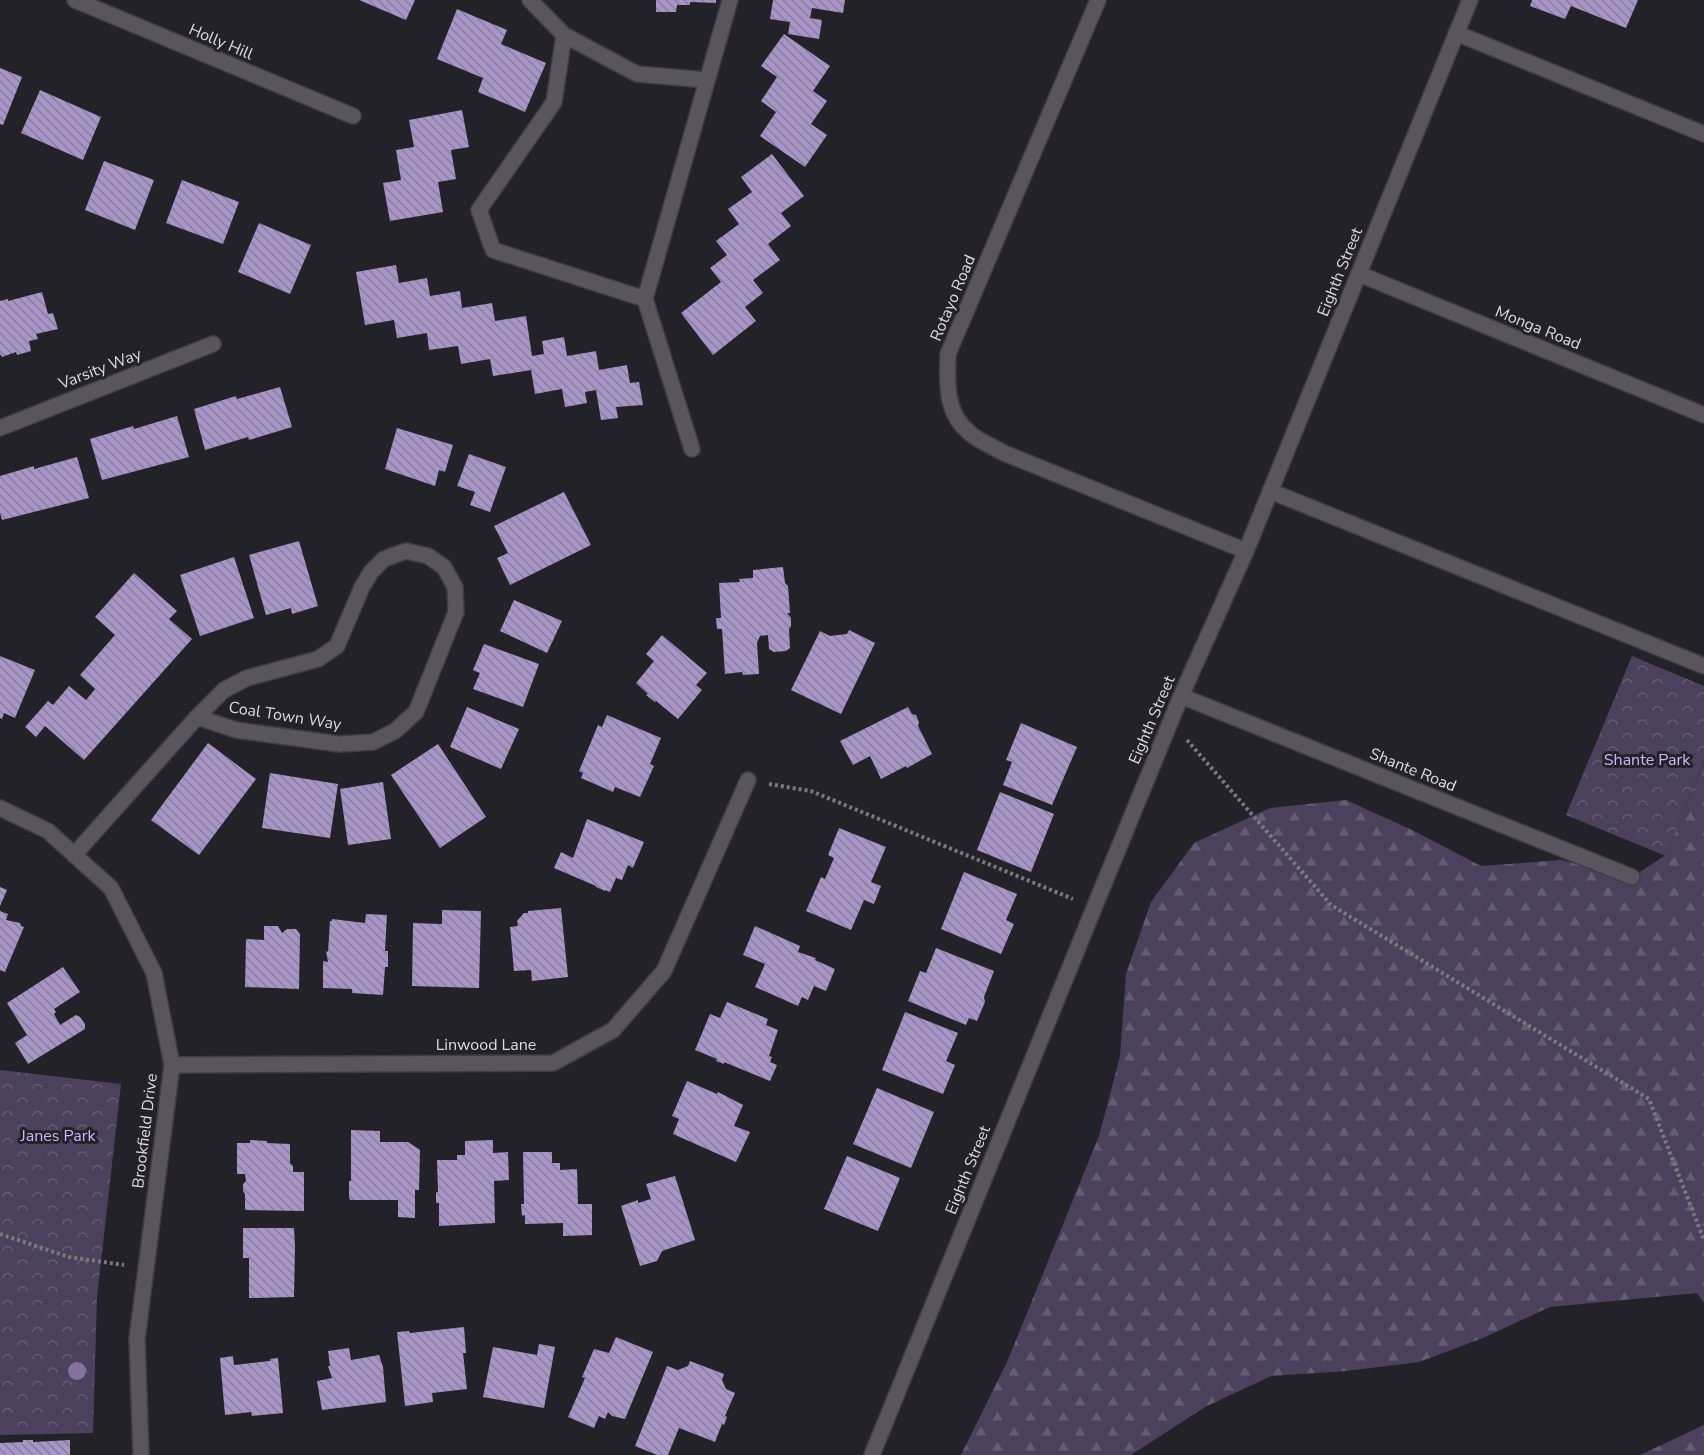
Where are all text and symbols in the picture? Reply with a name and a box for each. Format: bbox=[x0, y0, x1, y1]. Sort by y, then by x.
street label: Holly Hill bbox=[185, 19, 257, 66]
street label: Eighth Street bbox=[1312, 224, 1368, 320]
street label: Rotayo Road bbox=[925, 252, 981, 344]
street label: Monga Road bbox=[1492, 301, 1584, 355]
street label: Varsity Way bbox=[55, 343, 145, 395]
street label: Eighth Street bbox=[1124, 672, 1181, 768]
street label: Coal Town Way bbox=[227, 696, 344, 736]
street label: Shante Road bbox=[1366, 743, 1460, 797]
park label: Shante Park bbox=[1604, 749, 1691, 771]
street label: Linwood Lane bbox=[436, 1034, 536, 1056]
street label: Brookfield Drive bbox=[127, 1072, 163, 1190]
street label: Eighth Street bbox=[940, 1122, 996, 1218]
park label: Janes Park bbox=[19, 1125, 97, 1147]

